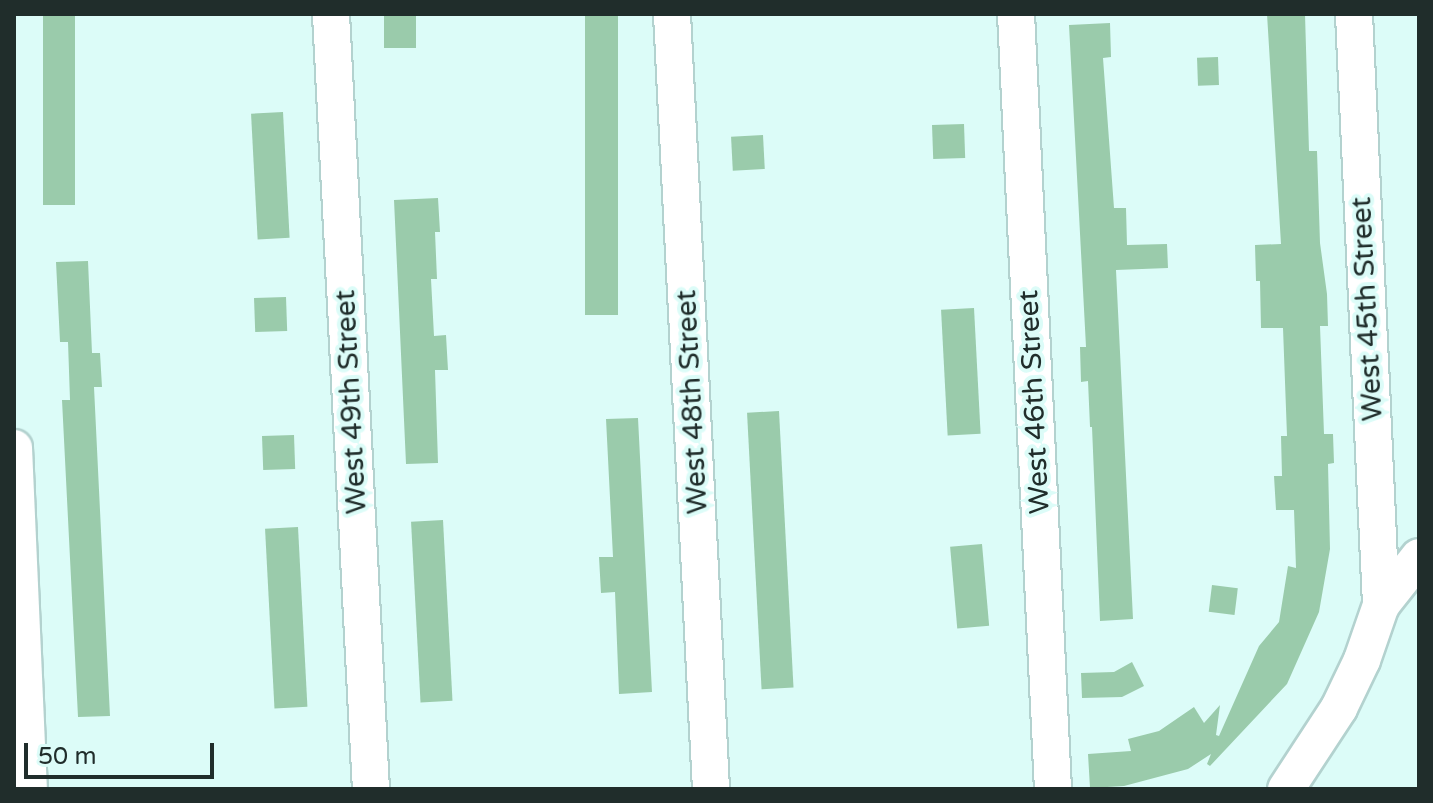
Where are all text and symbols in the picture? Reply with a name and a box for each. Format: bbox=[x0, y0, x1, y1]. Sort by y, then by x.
street label: West 45th Street bbox=[1344, 196, 1390, 422]
street label: West 49th Street bbox=[328, 289, 374, 515]
street label: West 48th Street bbox=[669, 289, 715, 515]
street label: West 46th Street bbox=[1011, 289, 1057, 515]
scale bar bbox=[28, 727, 218, 777]
text: 50 m bbox=[38, 742, 96, 771]

